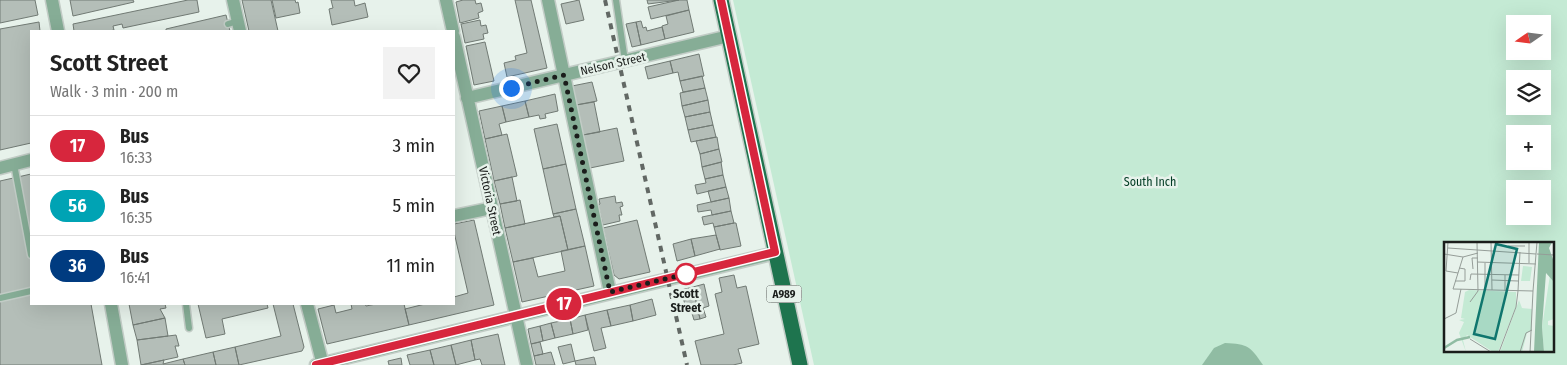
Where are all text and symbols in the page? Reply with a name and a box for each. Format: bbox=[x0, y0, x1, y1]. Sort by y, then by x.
north arrow bbox=[1506, 15, 1551, 60]
map controls bbox=[1506, 15, 1551, 225]
button: heart bbox=[383, 47, 435, 99]
text: Scott Street bbox=[50, 49, 168, 77]
street label: Nelson Street bbox=[579, 50, 647, 78]
button: layers bbox=[1506, 70, 1551, 115]
your location bbox=[499, 76, 524, 101]
text: Walk · 3 min · 200 m bbox=[50, 82, 178, 101]
text: Bus bbox=[120, 125, 149, 148]
button: + bbox=[1506, 125, 1551, 170]
text: 3 min bbox=[393, 134, 435, 157]
text: 17 bbox=[70, 135, 85, 157]
text: 16:33 bbox=[120, 148, 152, 167]
street label: Victoria Street bbox=[476, 165, 504, 237]
park label: South Inch bbox=[1124, 175, 1176, 189]
button: − bbox=[1506, 180, 1551, 225]
text: Bus bbox=[120, 185, 149, 208]
text: 5 min bbox=[392, 194, 435, 217]
text: 56 bbox=[68, 195, 87, 217]
text: 16:35 bbox=[120, 208, 152, 227]
inset map bbox=[1444, 242, 1554, 352]
text: Bus bbox=[120, 245, 149, 268]
text: 11 min bbox=[387, 254, 435, 277]
text: 36 bbox=[69, 255, 86, 277]
marker: Scott Street bbox=[675, 263, 697, 285]
text: 16:41 bbox=[120, 268, 151, 287]
road number: A989 bbox=[766, 286, 802, 302]
place label: Scott Street bbox=[671, 287, 702, 315]
line badge: 17 bbox=[542, 288, 586, 320]
text: 17 bbox=[556, 293, 572, 315]

